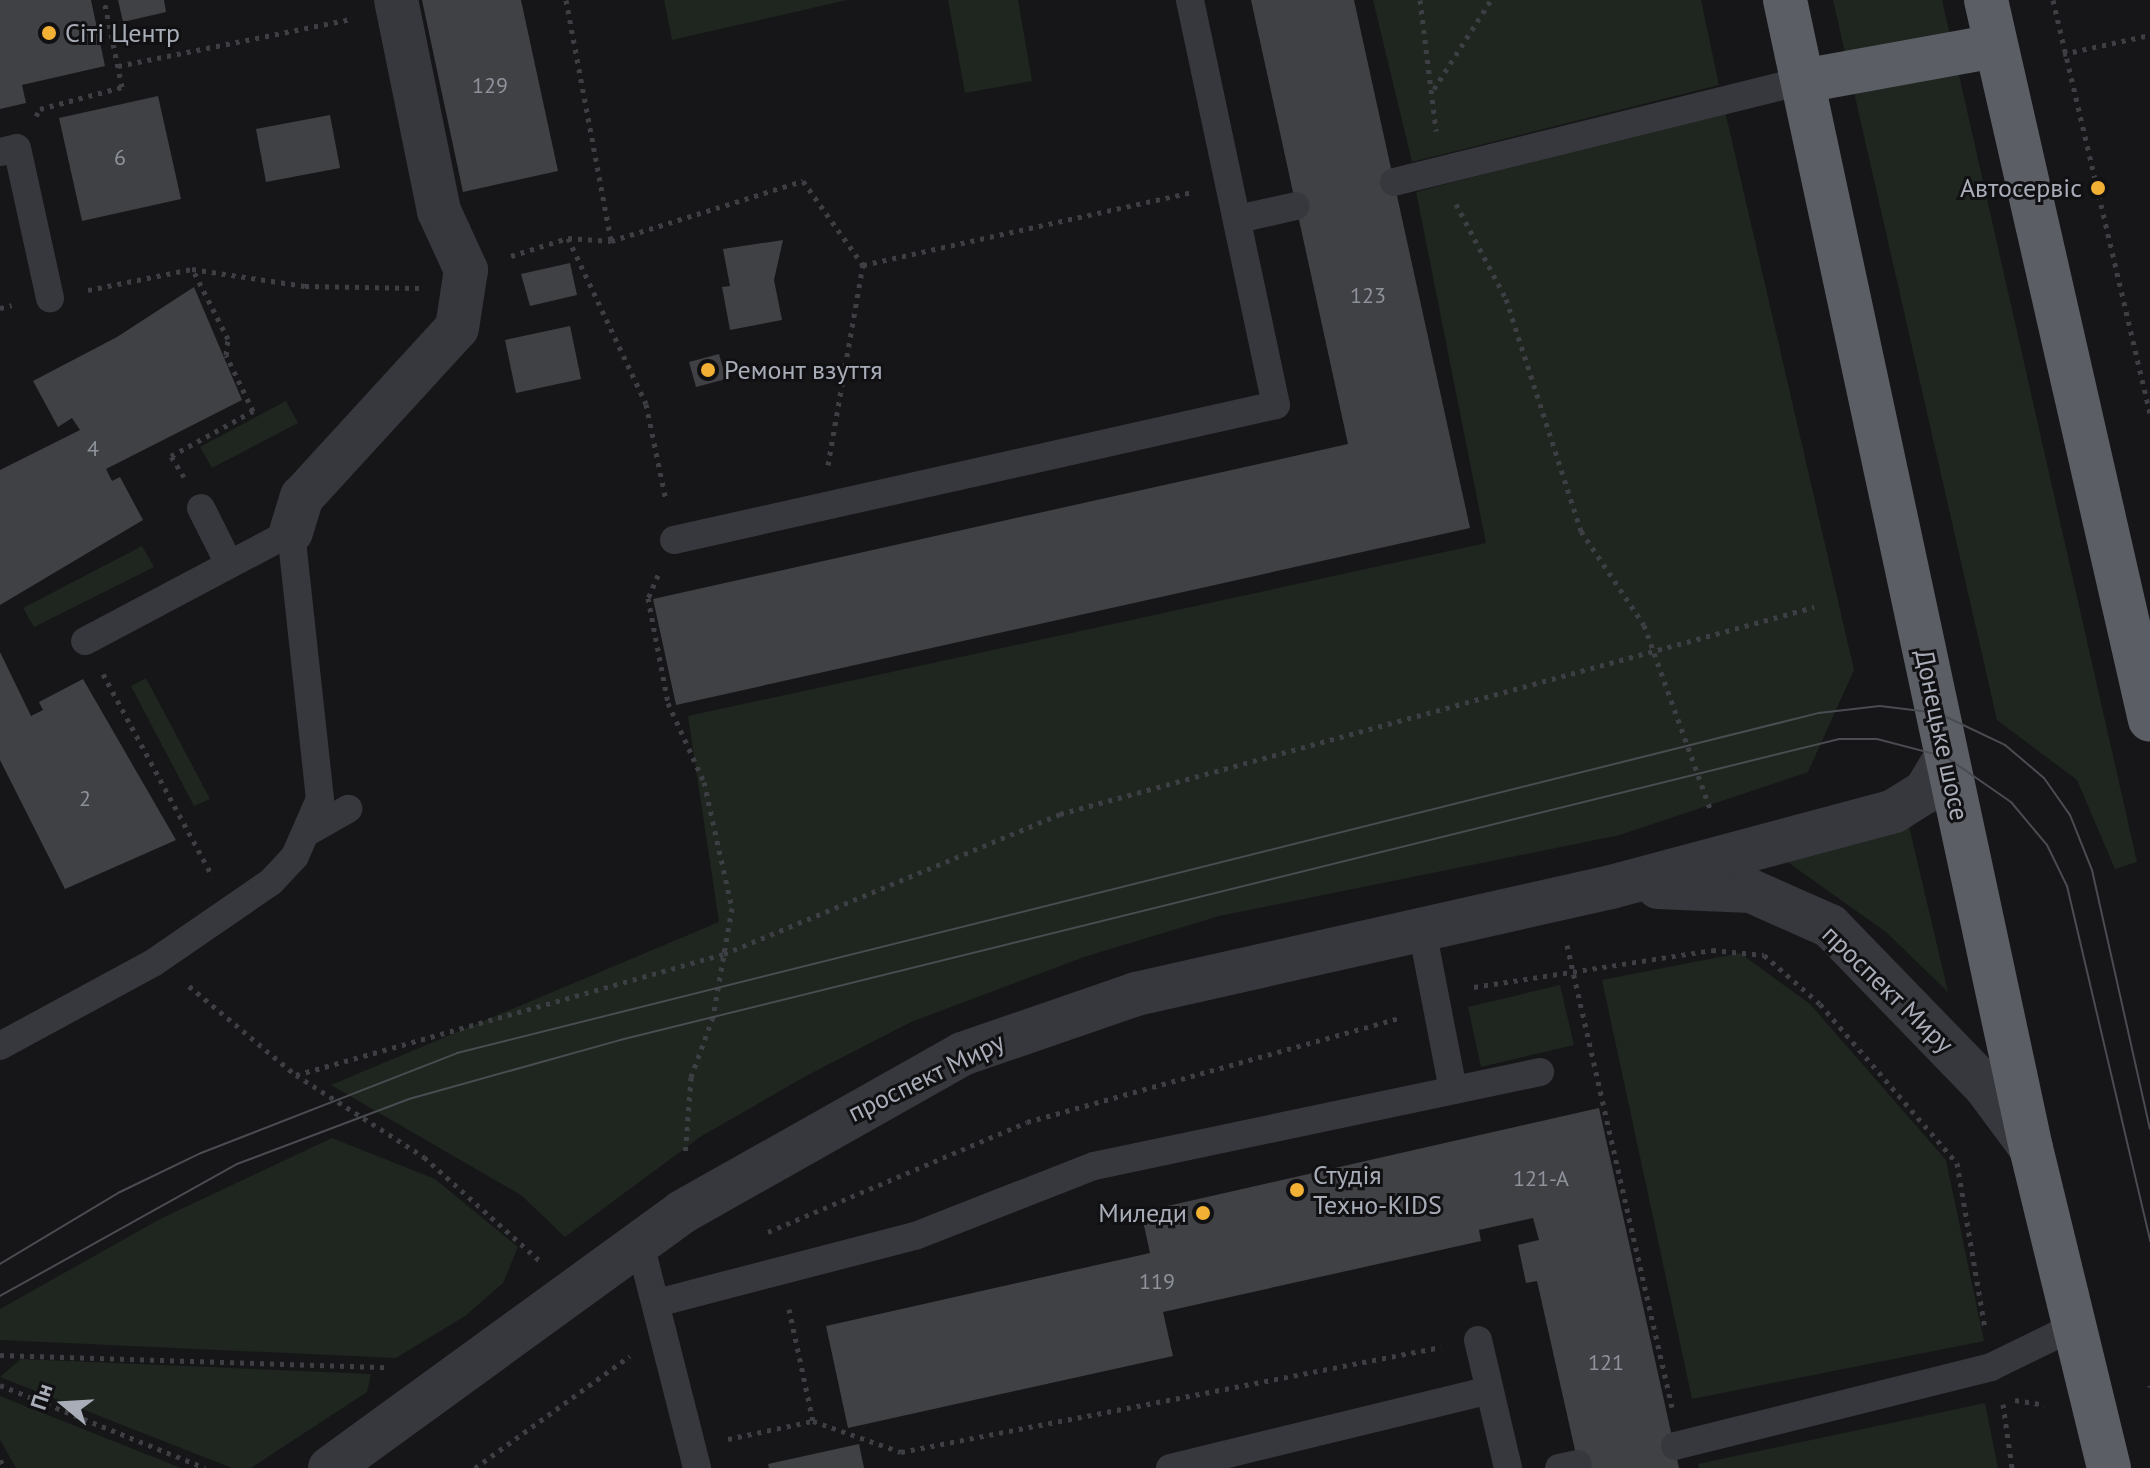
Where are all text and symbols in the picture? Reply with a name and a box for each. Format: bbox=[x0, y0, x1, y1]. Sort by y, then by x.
place label: Сіті Центр bbox=[65, 17, 180, 49]
marker: Сіті Центр bbox=[40, 24, 58, 42]
house number: 129 bbox=[472, 73, 508, 99]
house number: 6 bbox=[114, 145, 126, 171]
place label: Автосервіс bbox=[1960, 172, 2082, 204]
marker: Автосервіс bbox=[2089, 179, 2107, 197]
house number: 123 bbox=[1350, 283, 1386, 309]
place label: Ремонт взуття bbox=[724, 354, 883, 386]
marker: Ремонт взуття bbox=[699, 361, 717, 379]
house number: 4 bbox=[87, 436, 99, 462]
street label: Донецьке шосе bbox=[1909, 647, 1975, 823]
house number: 2 bbox=[79, 786, 91, 812]
street label: проспект Миру bbox=[1816, 918, 1960, 1060]
street label: проспект Миру bbox=[842, 1025, 1010, 1129]
place label: Студія Техно-KIDS bbox=[1313, 1159, 1442, 1220]
house number: 121-А bbox=[1513, 1166, 1569, 1192]
marker: Студія Техно-KIDS bbox=[1288, 1181, 1306, 1199]
place label: Миледи bbox=[1098, 1197, 1187, 1229]
marker: Миледи bbox=[1194, 1204, 1212, 1222]
house number: 119 bbox=[1139, 1269, 1175, 1295]
house number: 121 bbox=[1588, 1350, 1624, 1376]
north arrow bbox=[24, 1364, 104, 1444]
text: Пн bbox=[24, 1380, 58, 1413]

